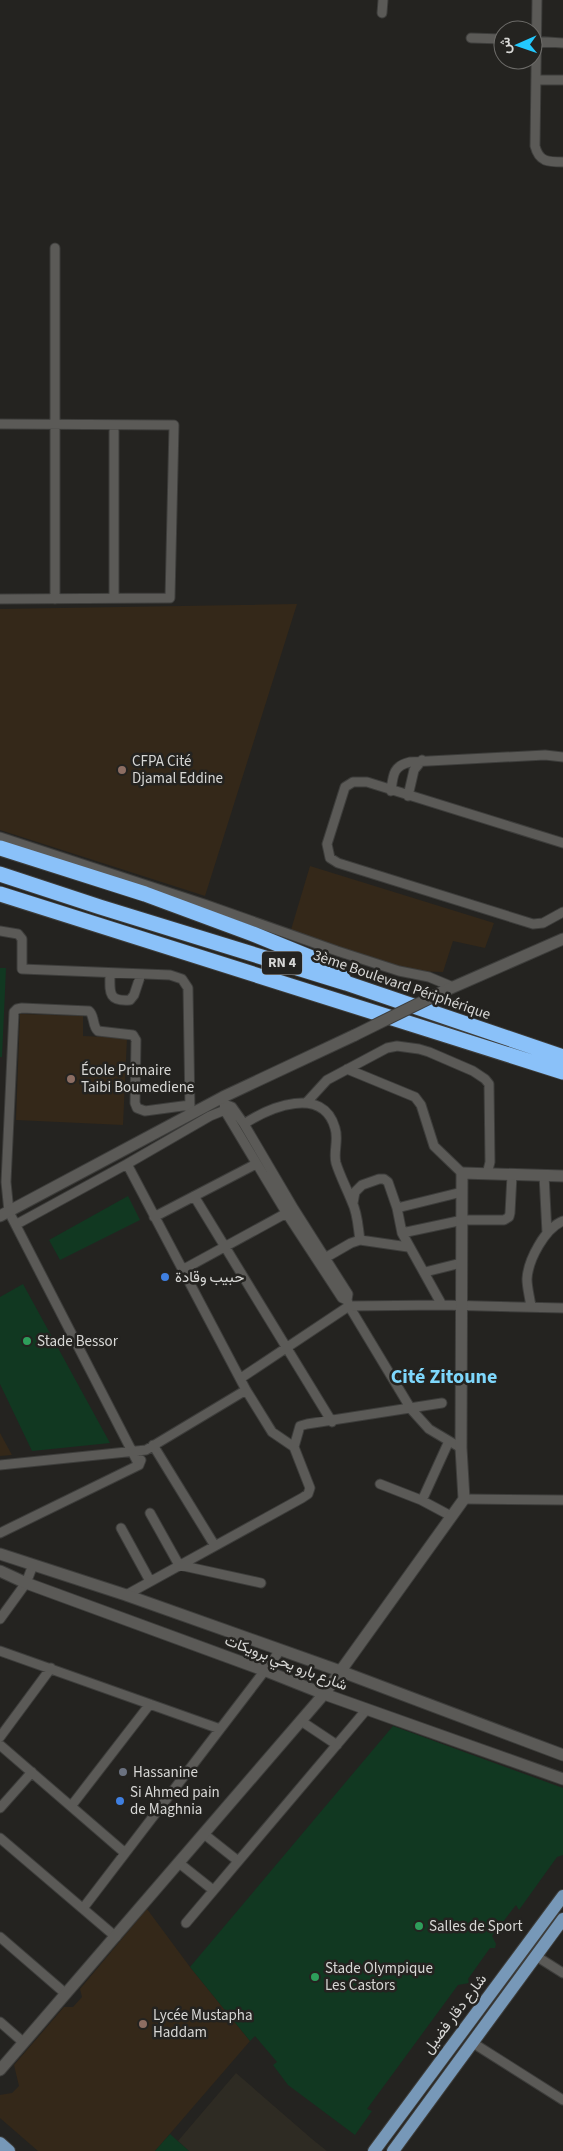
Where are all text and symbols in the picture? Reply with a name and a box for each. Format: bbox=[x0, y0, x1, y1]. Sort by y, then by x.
north arrow bbox=[493, 20, 543, 70]
text: ش bbox=[496, 36, 516, 54]
place label: CFPA Cité Djamal Eddine bbox=[132, 751, 223, 789]
marker: CFPA Cité Djamal Eddine bbox=[116, 764, 128, 776]
street label: 3ème Boulevard Périphérique bbox=[311, 945, 493, 1025]
road number: RN 4 bbox=[262, 951, 302, 974]
place label: École Primaire Taibi Boumediene bbox=[81, 1060, 194, 1098]
marker: École Primaire Taibi Boumediene bbox=[65, 1073, 77, 1085]
place label: حبيب وقادة bbox=[175, 1267, 244, 1288]
marker: حبيب وقادة bbox=[159, 1271, 171, 1283]
place label: Stade Bessor bbox=[37, 1331, 119, 1352]
marker: Stade Bessor bbox=[21, 1335, 33, 1347]
district label: Cité Zitoune bbox=[391, 1363, 497, 1391]
street label: شارع بارو يحي برويكات bbox=[221, 1630, 350, 1698]
place label: Hassanine bbox=[133, 1762, 198, 1783]
marker: Hassanine bbox=[117, 1766, 129, 1778]
place label: Si Ahmed pain de Maghnia bbox=[130, 1782, 220, 1820]
marker: Si Ahmed pain de Maghnia bbox=[114, 1795, 126, 1807]
place label: Salles de Sport bbox=[429, 1916, 522, 1937]
marker: Salles de Sport bbox=[413, 1920, 425, 1932]
place label: Stade Olympique Les Castors bbox=[325, 1958, 433, 1996]
street label: شارع دقار فضيل bbox=[418, 1970, 492, 2058]
marker: Stade Olympique Les Castors bbox=[309, 1971, 321, 1983]
place label: Lycée Mustapha Haddam bbox=[153, 2005, 253, 2043]
marker: Lycée Mustapha Haddam bbox=[137, 2018, 149, 2030]

